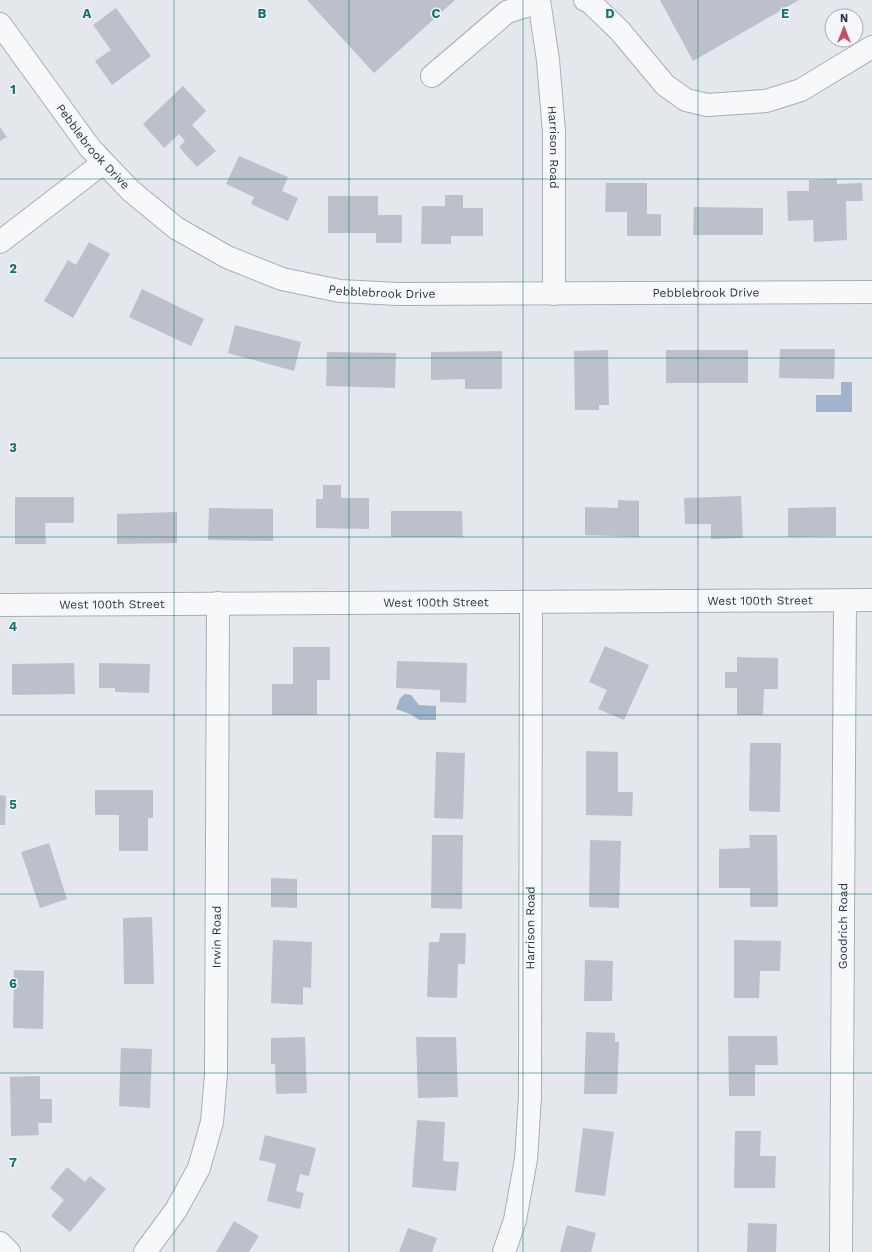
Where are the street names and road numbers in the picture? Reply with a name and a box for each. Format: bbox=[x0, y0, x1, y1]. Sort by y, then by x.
street label: Pebblebrook Drive bbox=[53, 101, 133, 192]
street label: Harrison Road bbox=[545, 105, 561, 189]
street label: Pebblebrook Drive bbox=[327, 282, 436, 301]
street label: Pebblebrook Drive bbox=[652, 285, 760, 300]
street label: West 100th Street bbox=[707, 593, 813, 608]
street label: West 100th Street bbox=[383, 595, 489, 610]
street label: West 100th Street bbox=[59, 597, 165, 612]
street label: Goodrich Road bbox=[836, 883, 850, 969]
street label: Harrison Road bbox=[523, 886, 537, 969]
street label: Irwin Road bbox=[209, 906, 224, 968]

